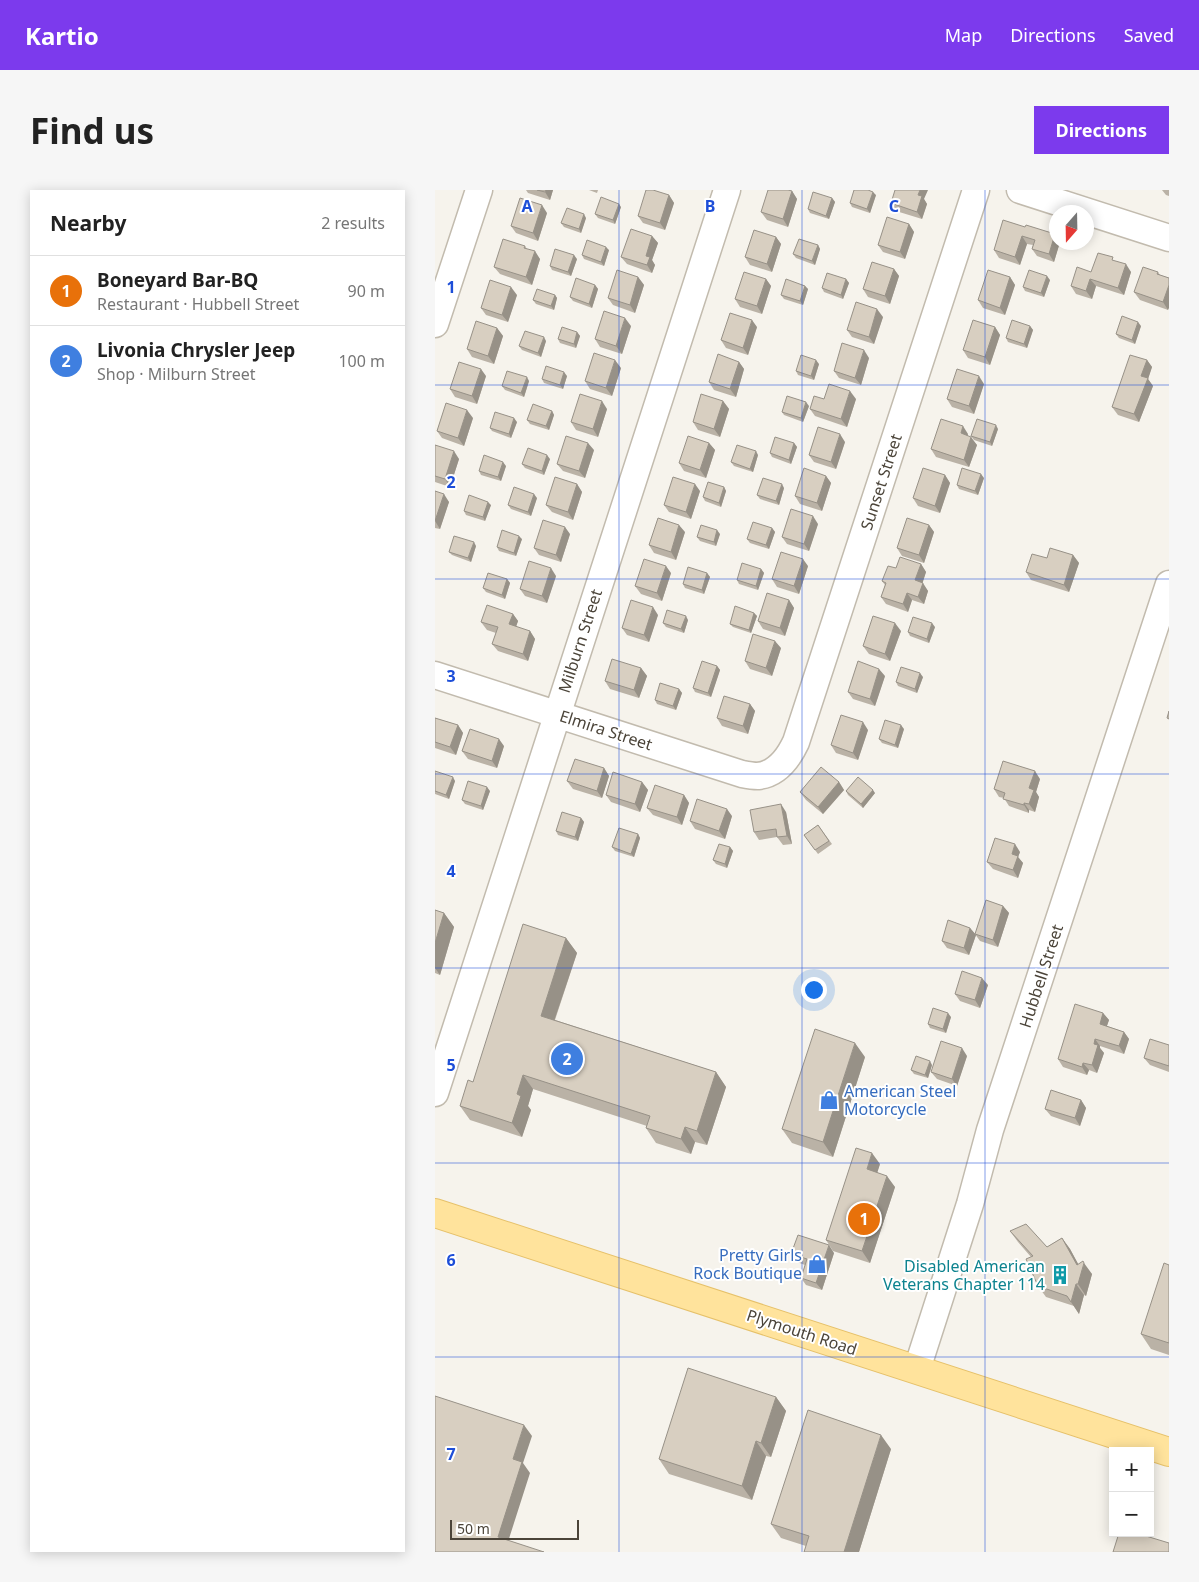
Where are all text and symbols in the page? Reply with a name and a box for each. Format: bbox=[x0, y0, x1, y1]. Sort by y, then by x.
text: Kartio bbox=[25, 19, 99, 52]
text: Map bbox=[945, 23, 982, 47]
text: Directions bbox=[1010, 23, 1096, 47]
text: Saved bbox=[1124, 23, 1174, 47]
button: Directions bbox=[1034, 106, 1169, 154]
text: Find us bbox=[30, 107, 154, 154]
text: A bbox=[521, 195, 533, 217]
text: B bbox=[705, 195, 715, 217]
text: C bbox=[889, 195, 899, 217]
north arrow bbox=[1049, 205, 1094, 250]
text: Nearby bbox=[50, 209, 126, 237]
text: 2 results bbox=[321, 212, 385, 234]
text: Boneyard Bar-BQ bbox=[97, 267, 258, 293]
text: 1 bbox=[446, 276, 456, 298]
text: 1 bbox=[61, 280, 71, 302]
text: 90 m bbox=[348, 280, 385, 302]
text: Restaurant · Hubbell Street bbox=[97, 293, 299, 315]
text: Livonia Chrysler Jeep bbox=[97, 337, 295, 363]
text: 2 bbox=[61, 350, 71, 372]
text: 100 m bbox=[338, 350, 385, 372]
text: Shop · Milburn Street bbox=[97, 363, 256, 385]
street label: Sunset Street bbox=[855, 431, 907, 533]
text: 2 bbox=[446, 471, 456, 493]
street label: Milburn Street bbox=[553, 586, 607, 696]
text: 3 bbox=[446, 665, 456, 687]
street label: Elmira Street bbox=[557, 705, 655, 755]
text: 4 bbox=[446, 860, 456, 882]
street label: Hubbell Street bbox=[1014, 921, 1068, 1031]
your location bbox=[801, 977, 827, 1003]
pin: 2 bbox=[551, 1040, 583, 1078]
text: 5 bbox=[446, 1054, 456, 1076]
place label: American Steel Motorcycle bbox=[844, 1080, 956, 1120]
shop icon: American Steel Motorcycle bbox=[818, 1089, 840, 1111]
pin: 1 bbox=[848, 1200, 880, 1238]
place label: Pretty Girls Rock Boutique bbox=[693, 1244, 802, 1284]
text: 6 bbox=[446, 1249, 456, 1271]
shop icon: Pretty Girls Rock Boutique bbox=[806, 1253, 828, 1275]
place label: Disabled American Veterans Chapter 114 bbox=[883, 1255, 1045, 1295]
building icon: Disabled American Veterans Chapter 114 bbox=[1049, 1264, 1071, 1286]
street label: Plymouth Road bbox=[744, 1304, 860, 1360]
text: 7 bbox=[446, 1443, 456, 1465]
map controls bbox=[1109, 1447, 1154, 1537]
button: + bbox=[1109, 1447, 1154, 1492]
button: − bbox=[1109, 1492, 1154, 1537]
scale bar bbox=[450, 1517, 579, 1540]
text: 50 m bbox=[457, 1519, 490, 1538]

